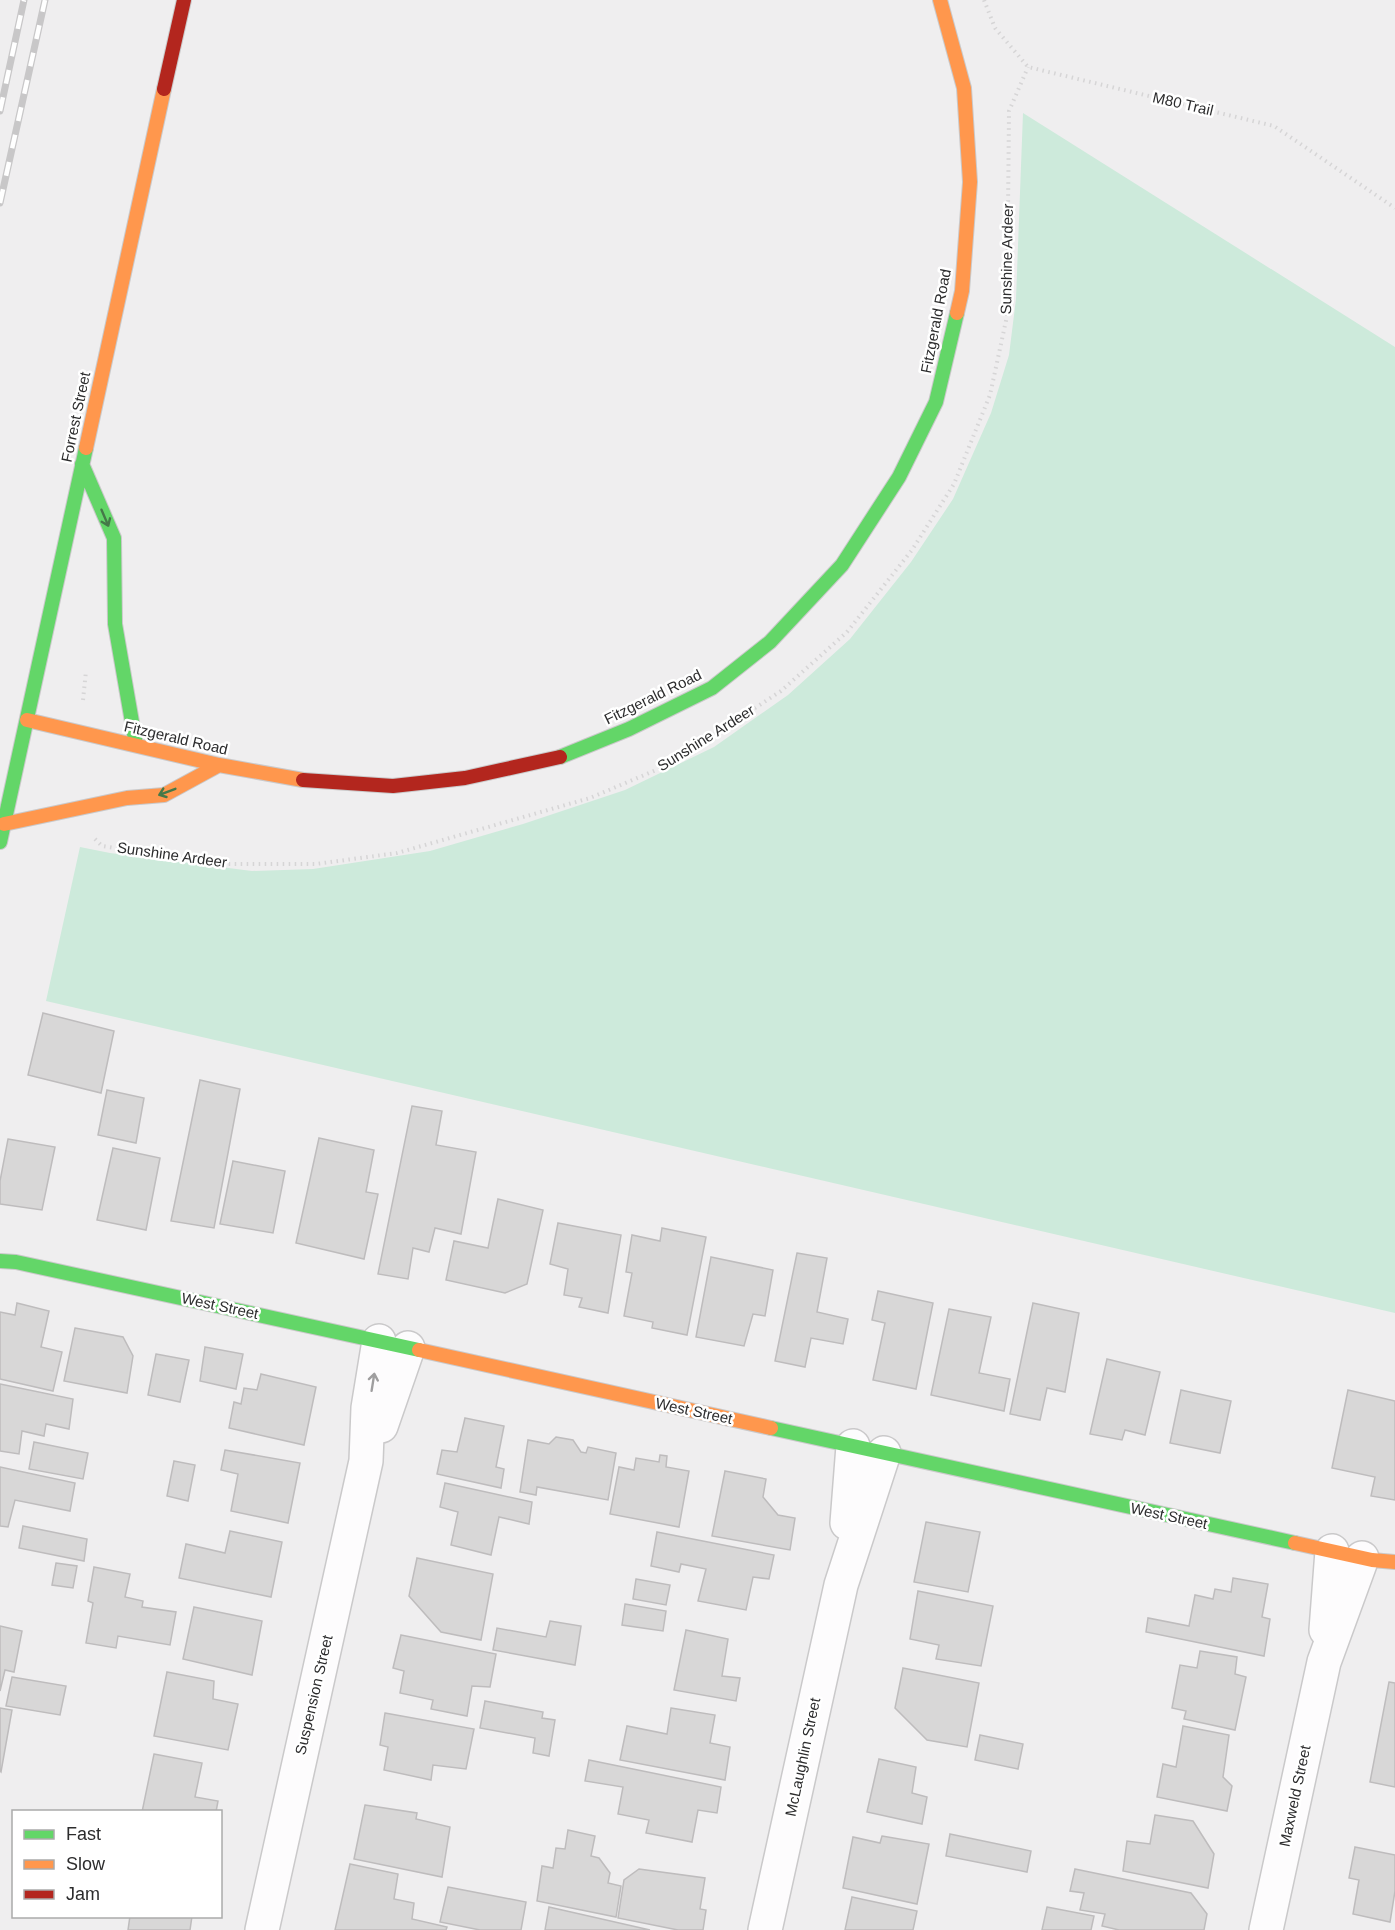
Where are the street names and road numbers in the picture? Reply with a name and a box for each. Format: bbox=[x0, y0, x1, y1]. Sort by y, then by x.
street label: M80 Trail bbox=[1151, 88, 1215, 119]
street label: Sunshine Ardeer bbox=[997, 203, 1016, 315]
street label: Fitzgerald Road bbox=[917, 267, 954, 374]
street label: Forrest Street bbox=[58, 369, 94, 464]
street label: Fitzgerald Road bbox=[601, 666, 704, 727]
street label: Sunshine Ardeer bbox=[654, 701, 757, 774]
street label: Fitzgerald Road bbox=[123, 717, 230, 758]
street label: Sunshine Ardeer bbox=[116, 838, 228, 871]
street label: West Street bbox=[180, 1289, 261, 1322]
street label: West Street bbox=[654, 1394, 735, 1427]
street label: West Street bbox=[1129, 1499, 1210, 1532]
street label: Suspension Street bbox=[291, 1632, 336, 1757]
street label: McLaughlin Street bbox=[782, 1695, 824, 1818]
street label: Maxweld Street bbox=[1275, 1743, 1314, 1848]

